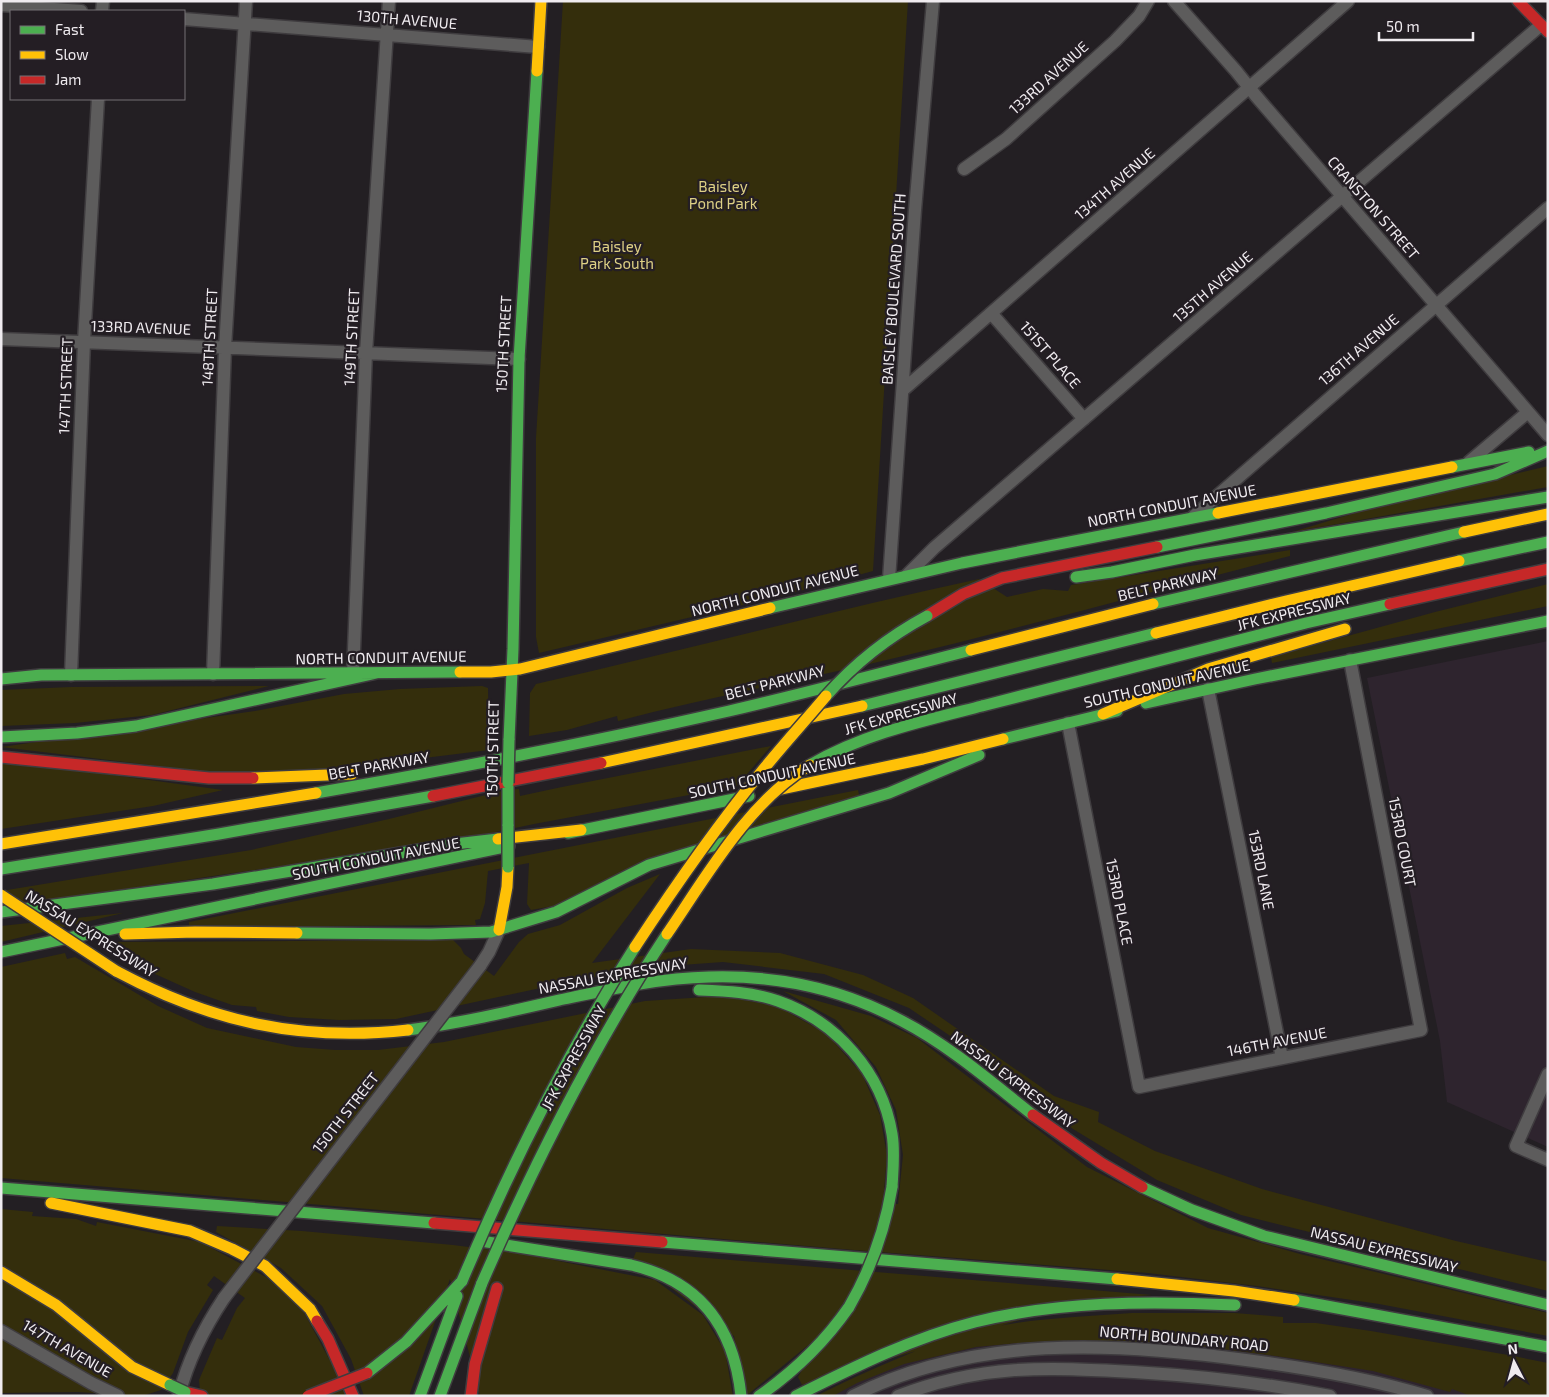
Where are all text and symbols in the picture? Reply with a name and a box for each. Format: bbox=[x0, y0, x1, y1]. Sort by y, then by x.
street label: 130TH AVENUE bbox=[356, 6, 458, 32]
legend bbox=[10, 10, 185, 100]
scale bar bbox=[1379, 10, 1473, 42]
text: 50 m bbox=[1386, 17, 1420, 35]
text: Fast bbox=[55, 20, 85, 38]
street label: 133RD AVENUE bbox=[1005, 37, 1092, 117]
text: Slow bbox=[55, 45, 89, 63]
text: Jam bbox=[55, 70, 81, 88]
street label: 134TH AVENUE bbox=[1071, 144, 1158, 223]
street label: CRANSTON STREET bbox=[1324, 152, 1424, 263]
park label: Baisley Pond Park bbox=[689, 177, 758, 212]
street label: BAISLEY BOULEVARD SOUTH bbox=[877, 193, 909, 385]
park label: Baisley Park South bbox=[580, 237, 654, 272]
street label: 135TH AVENUE bbox=[1169, 247, 1256, 326]
street label: 148TH STREET bbox=[197, 287, 221, 386]
street label: 149TH STREET bbox=[339, 287, 363, 386]
street label: 150TH STREET bbox=[491, 295, 515, 393]
street label: 136TH AVENUE bbox=[1315, 310, 1402, 389]
street label: 133RD AVENUE bbox=[91, 316, 191, 338]
street label: 151ST PLACE bbox=[1017, 317, 1085, 392]
street label: 147TH STREET bbox=[54, 337, 76, 435]
street label: NORTH CONDUIT AVENUE bbox=[1086, 480, 1258, 530]
street label: NORTH CONDUIT AVENUE bbox=[689, 561, 860, 619]
street label: BELT PARKWAY bbox=[1116, 564, 1220, 604]
street label: JFK EXPRESSWAY bbox=[1235, 588, 1353, 634]
street label: NORTH CONDUIT AVENUE bbox=[295, 647, 467, 667]
street label: SOUTH CONDUIT AVENUE bbox=[1082, 655, 1252, 711]
street label: BELT PARKWAY bbox=[723, 661, 827, 703]
street label: JFK EXPRESSWAY bbox=[842, 688, 960, 738]
street label: 150TH STREET bbox=[482, 700, 502, 798]
street label: BELT PARKWAY bbox=[327, 747, 431, 783]
street label: SOUTH CONDUIT AVENUE bbox=[687, 749, 857, 802]
street label: 153RD COURT bbox=[1385, 795, 1421, 889]
street label: 153RD LANE bbox=[1245, 828, 1279, 911]
street label: SOUTH CONDUIT AVENUE bbox=[291, 833, 461, 883]
street label: 153RD PLACE bbox=[1103, 857, 1137, 947]
street label: NASSAU EXPRESSWAY bbox=[23, 885, 161, 981]
street label: NASSAU EXPRESSWAY bbox=[537, 953, 689, 997]
street label: JFK EXPRESSWAY bbox=[537, 1002, 610, 1113]
street label: 146TH AVENUE bbox=[1226, 1023, 1328, 1059]
street label: NASSAU EXPRESSWAY bbox=[948, 1027, 1080, 1132]
street label: 150TH STREET bbox=[308, 1068, 382, 1156]
street label: NASSAU EXPRESSWAY bbox=[1309, 1222, 1460, 1276]
street label: 147TH AVENUE bbox=[20, 1315, 115, 1381]
street label: NORTH BOUNDARY ROAD bbox=[1099, 1322, 1270, 1354]
north arrow bbox=[1489, 1337, 1539, 1387]
text: N bbox=[1507, 1340, 1519, 1358]

